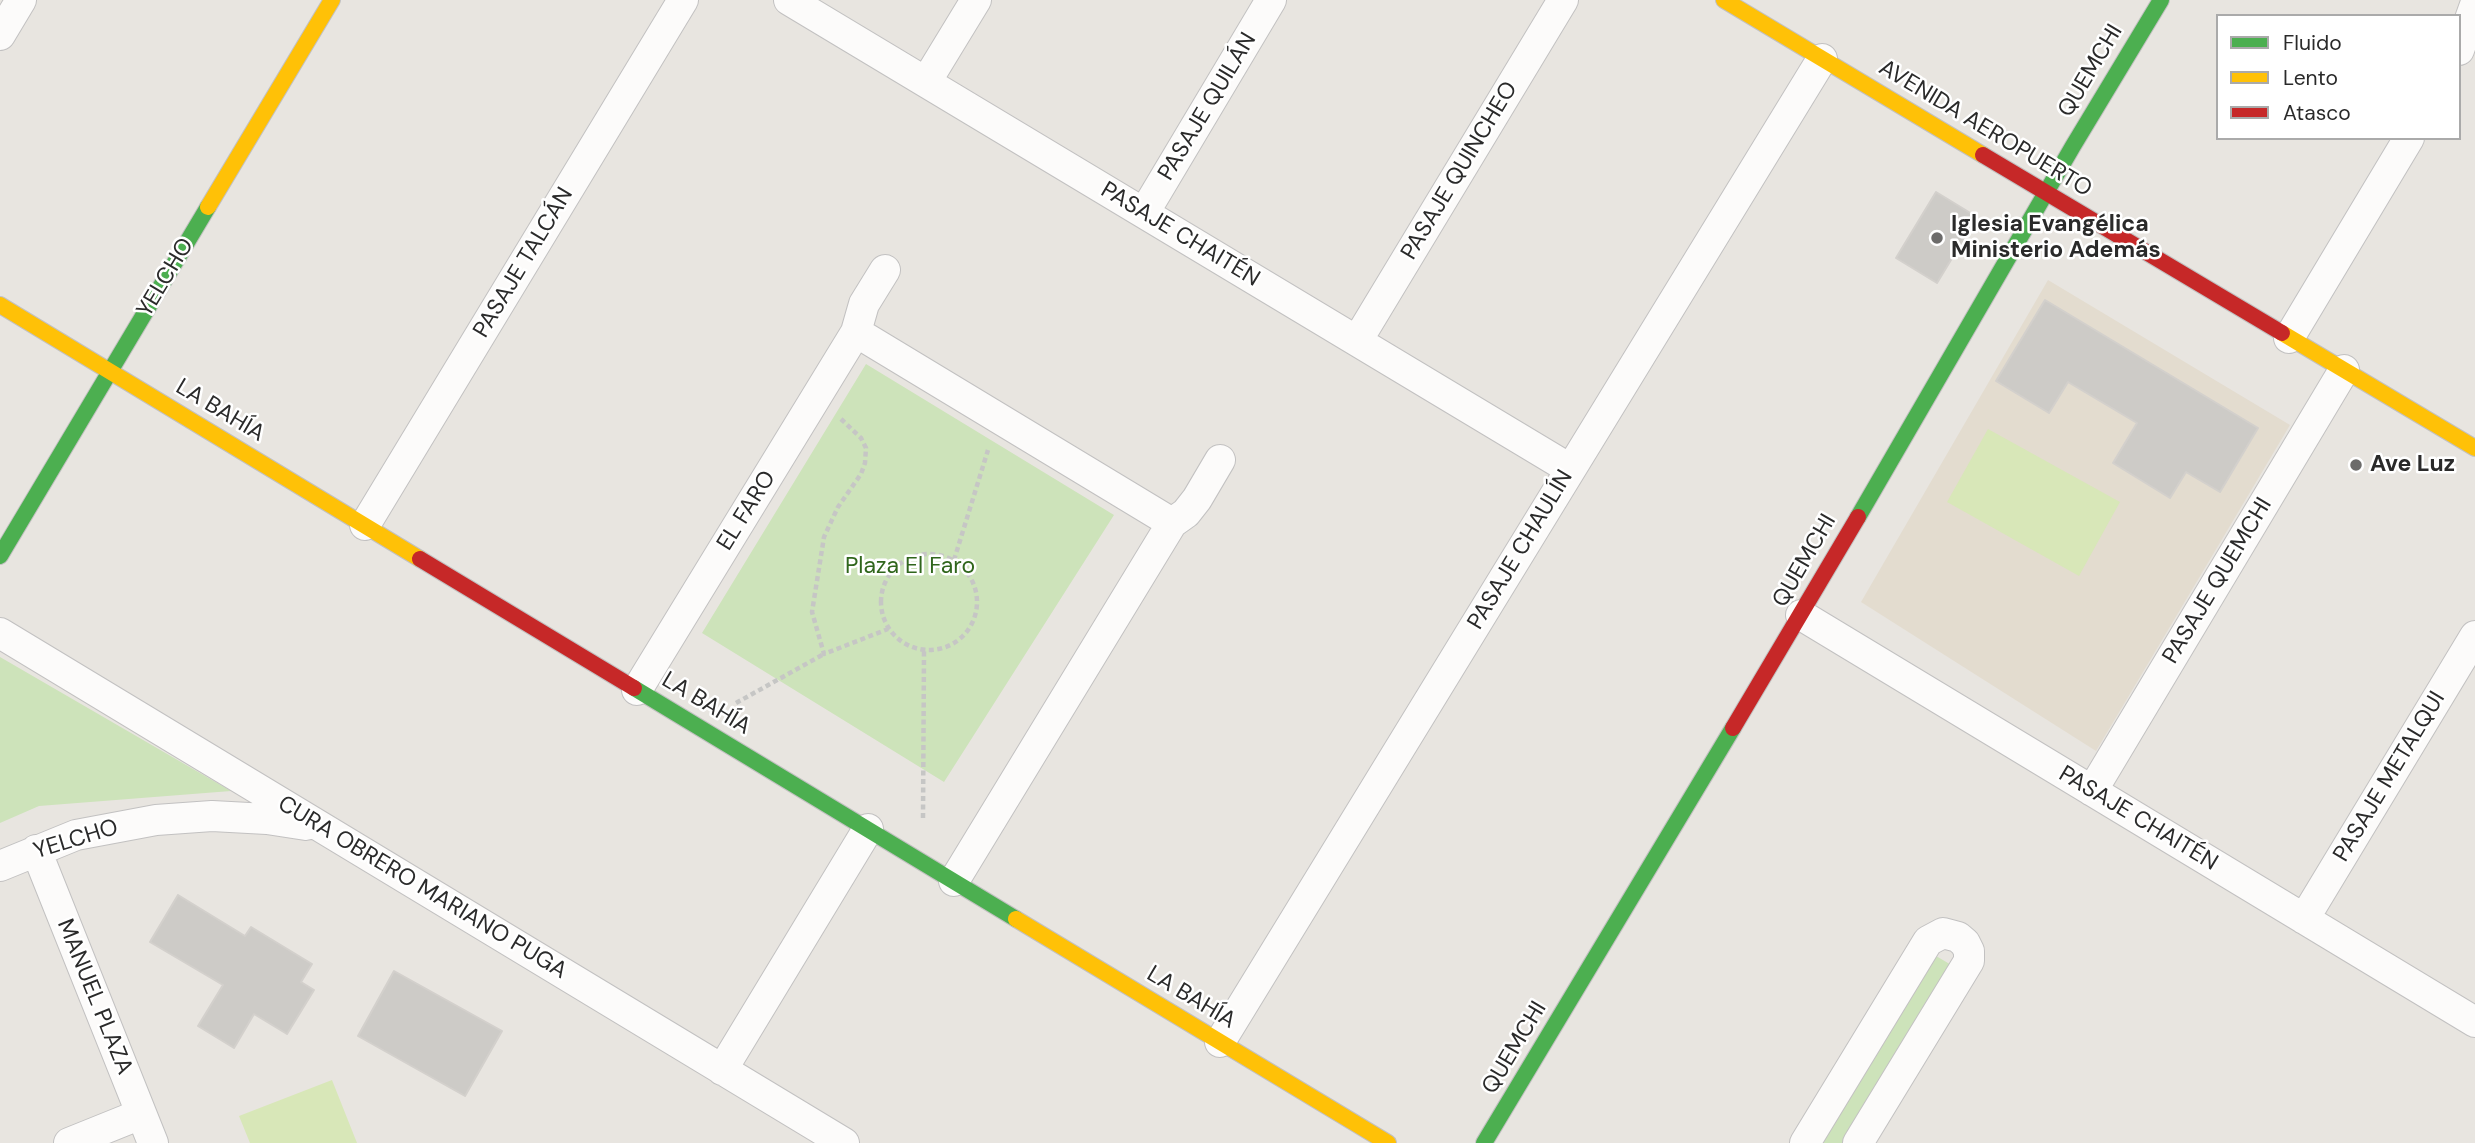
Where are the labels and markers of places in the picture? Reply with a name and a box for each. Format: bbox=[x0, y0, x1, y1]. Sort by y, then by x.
place label: Iglesia Evangélica Ministerio Además bbox=[1951, 211, 2161, 265]
marker: Iglesia Evangélica Ministerio Además bbox=[1929, 230, 1945, 246]
place label: Ave Luz bbox=[2370, 451, 2455, 479]
marker: Ave Luz bbox=[2348, 457, 2364, 473]

